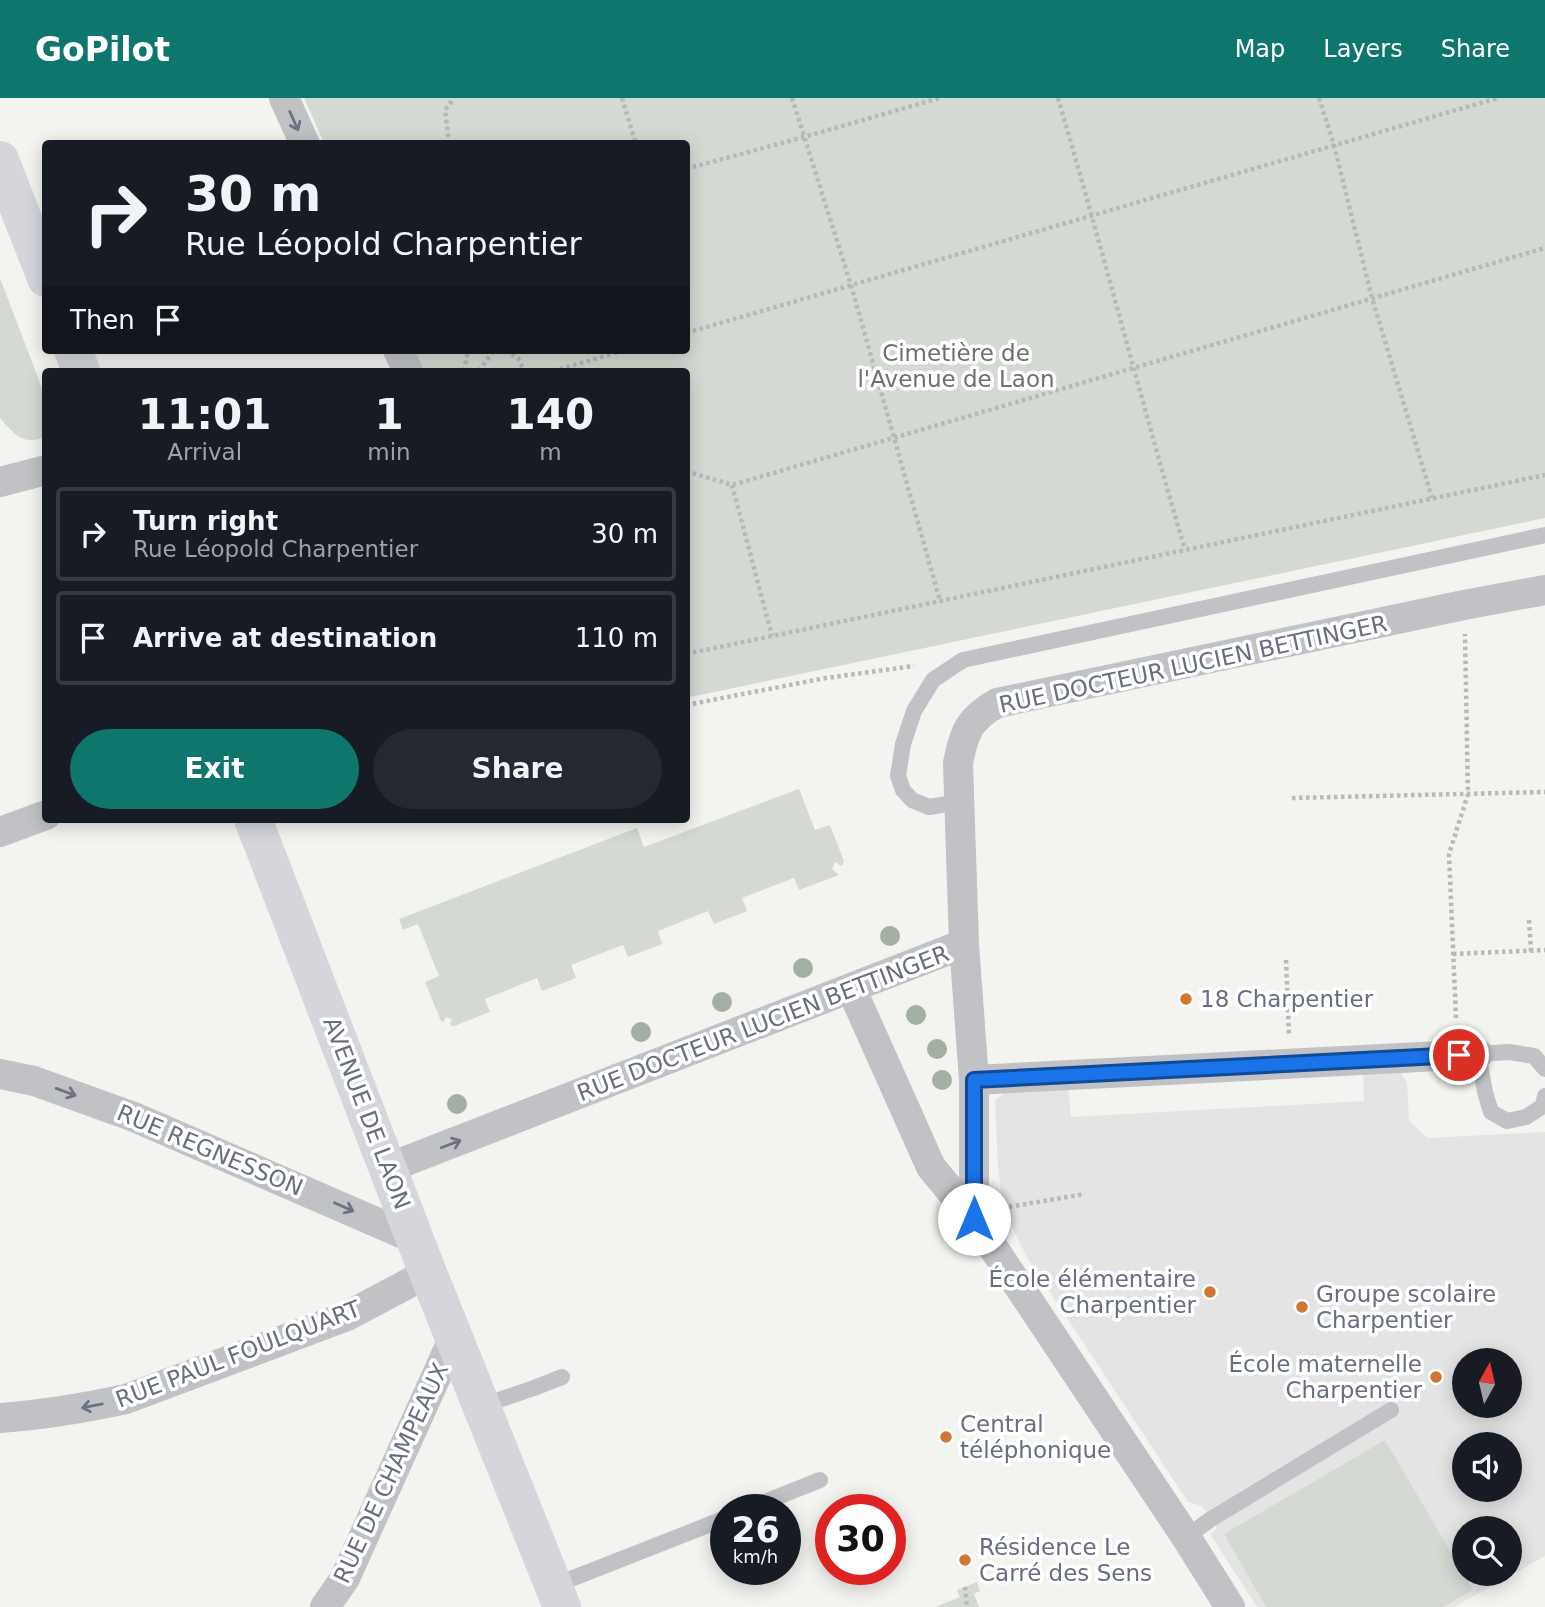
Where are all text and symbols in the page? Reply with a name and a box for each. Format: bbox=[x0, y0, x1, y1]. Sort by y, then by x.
text: GoPilot bbox=[35, 30, 170, 69]
text: Map bbox=[1235, 35, 1285, 63]
text: Layers bbox=[1323, 35, 1403, 63]
text: Share bbox=[1441, 35, 1510, 63]
one-way arrow bbox=[288, 110, 302, 131]
text: 30 m bbox=[185, 166, 321, 223]
icon: right bbox=[70, 168, 161, 259]
text: Rue Léopold Charpentier bbox=[185, 225, 582, 263]
icon: arrive bbox=[149, 301, 187, 339]
text: Then bbox=[70, 305, 135, 335]
park label: Cimetière de l'Avenue de Laon bbox=[857, 340, 1055, 392]
text: 11:01 bbox=[138, 390, 272, 439]
text: 1 bbox=[374, 390, 404, 439]
text: 140 bbox=[507, 390, 594, 439]
text: Arrival bbox=[167, 439, 242, 465]
text: min bbox=[367, 439, 411, 465]
text: m bbox=[539, 439, 562, 465]
text: Turn right bbox=[133, 506, 278, 536]
icon: right bbox=[74, 515, 112, 553]
text: 30 m bbox=[591, 519, 658, 549]
text: Rue Léopold Charpentier bbox=[133, 536, 418, 562]
street label: RUE DOCTEUR LUCIEN BETTINGER bbox=[997, 610, 1389, 718]
icon: arrive bbox=[74, 619, 112, 657]
text: Arrive at destination bbox=[133, 623, 437, 653]
text: 110 m bbox=[575, 623, 658, 653]
button: Exit bbox=[70, 729, 359, 809]
button: Share bbox=[373, 729, 662, 809]
street label: RUE DOCTEUR LUCIEN BETTINGER bbox=[574, 940, 953, 1106]
place label: 18 Charpentier bbox=[1200, 986, 1374, 1012]
marker: 18 Charpentier bbox=[1178, 991, 1194, 1007]
street label: AVENUE DE LAON bbox=[318, 1013, 416, 1213]
pin bbox=[1429, 1025, 1489, 1085]
icon: arrive bbox=[1440, 1036, 1478, 1074]
one-way arrow bbox=[54, 1087, 76, 1099]
street label: RUE REGNESSON bbox=[113, 1099, 307, 1201]
one-way arrow bbox=[440, 1136, 462, 1149]
position arrow bbox=[937, 1182, 1011, 1256]
one-way arrow bbox=[333, 1201, 354, 1214]
place label: École élémentaire Charpentier bbox=[988, 1265, 1197, 1318]
place label: Groupe scolaire Charpentier bbox=[1316, 1281, 1496, 1333]
marker: École élémentaire Charpentier bbox=[1202, 1284, 1218, 1300]
street label: RUE PAUL FOULQUART bbox=[112, 1295, 365, 1413]
marker: Groupe scolaire Charpentier bbox=[1294, 1299, 1310, 1315]
north arrow bbox=[1452, 1348, 1522, 1418]
map controls bbox=[1452, 1348, 1522, 1586]
place label: École maternelle Charpentier bbox=[1229, 1350, 1423, 1403]
street label: RUE DE CHAMPEAUX bbox=[329, 1359, 454, 1587]
marker: École maternelle Charpentier bbox=[1428, 1369, 1444, 1385]
one-way arrow bbox=[81, 1400, 104, 1413]
place label: Central téléphonique bbox=[960, 1411, 1111, 1463]
marker: Central téléphonique bbox=[938, 1429, 954, 1445]
button: sound bbox=[1452, 1432, 1522, 1502]
speed limit sign: 30 bbox=[815, 1494, 906, 1585]
text: 26 bbox=[731, 1510, 780, 1550]
button: search bbox=[1452, 1516, 1522, 1586]
place label: Résidence Le Carré des Sens bbox=[979, 1534, 1152, 1586]
text: km/h bbox=[733, 1546, 778, 1567]
marker: Résidence Le Carré des Sens bbox=[957, 1552, 973, 1568]

